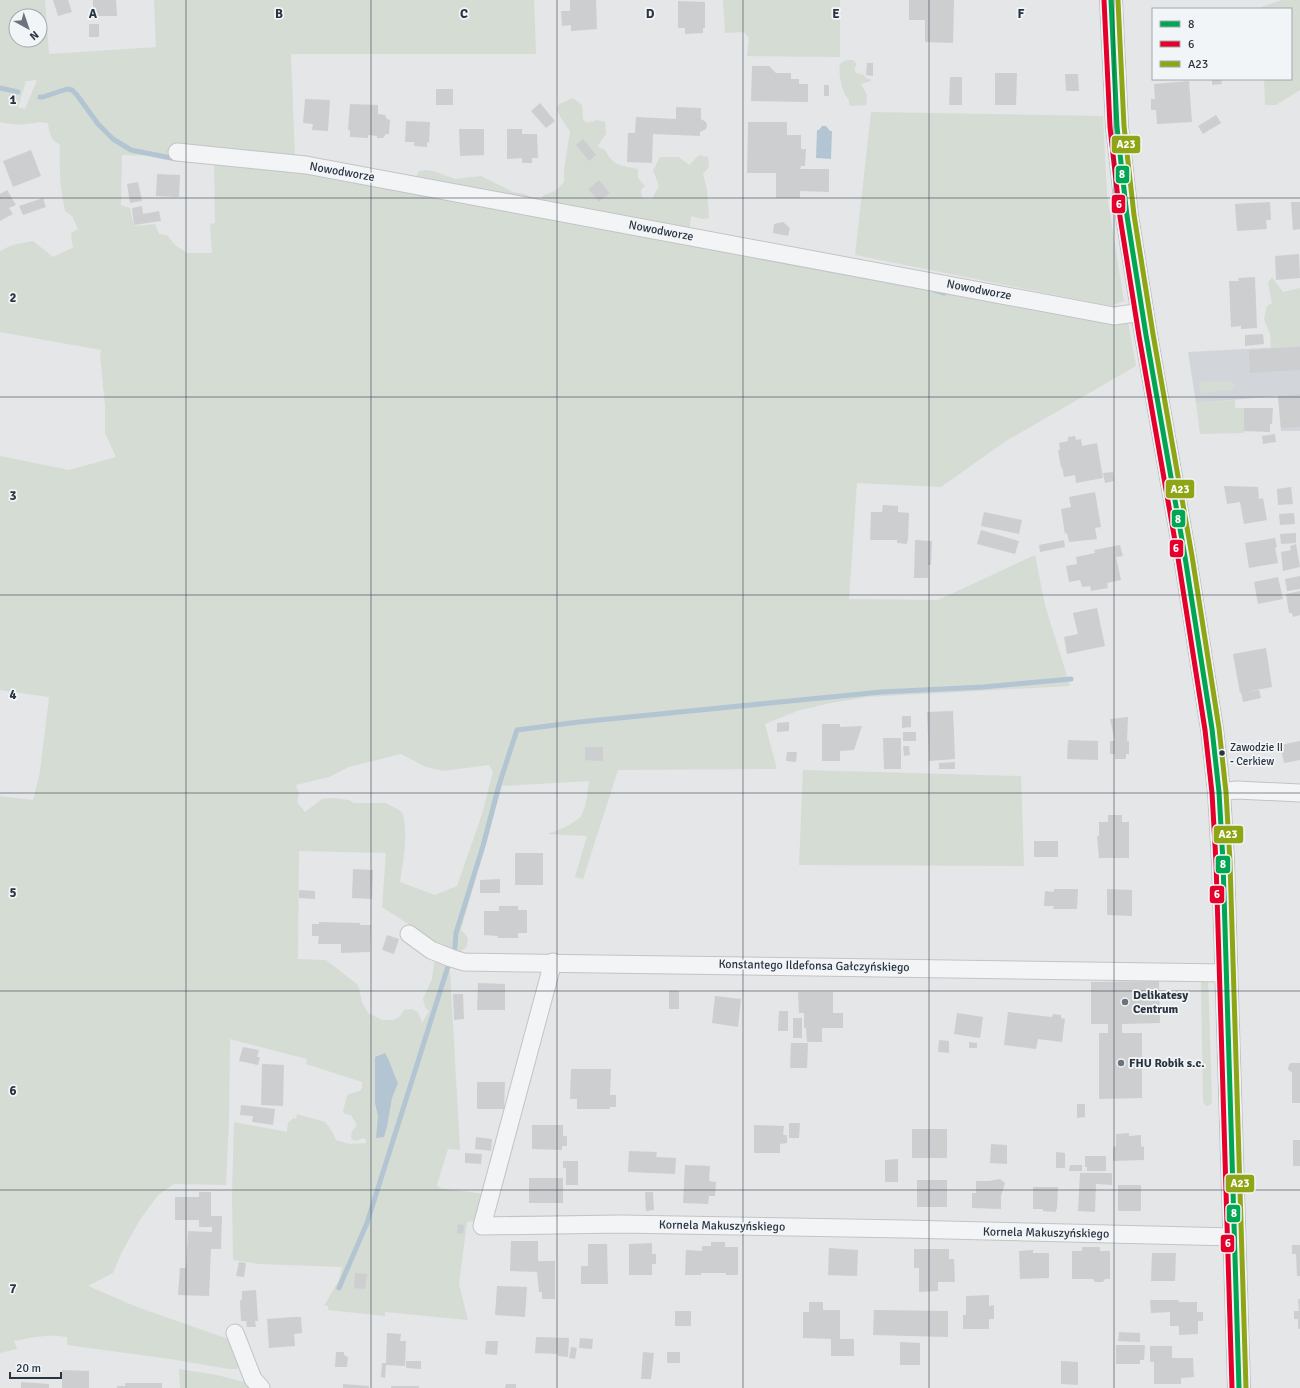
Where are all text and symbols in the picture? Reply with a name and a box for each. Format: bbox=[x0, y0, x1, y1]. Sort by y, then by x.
text: A bbox=[89, 6, 98, 22]
text: B bbox=[275, 6, 283, 22]
text: C bbox=[460, 6, 468, 22]
text: D bbox=[646, 6, 655, 22]
text: E bbox=[832, 6, 840, 22]
text: F bbox=[1018, 6, 1025, 22]
north arrow bbox=[8, 8, 48, 48]
legend bbox=[1152, 8, 1292, 80]
text: 8 bbox=[1188, 17, 1194, 32]
text: N bbox=[27, 28, 41, 43]
text: 6 bbox=[1188, 37, 1194, 52]
text: A23 bbox=[1188, 57, 1208, 72]
text: 1 bbox=[9, 92, 17, 108]
line badge: A23 bbox=[1111, 135, 1141, 154]
text: A23 bbox=[1117, 138, 1136, 151]
street label: Nowodworze bbox=[308, 159, 376, 185]
line badge: 8 bbox=[1115, 165, 1130, 184]
text: 8 bbox=[1119, 168, 1125, 181]
line badge: 6 bbox=[1111, 194, 1126, 214]
text: 6 bbox=[1116, 198, 1122, 211]
street label: Nowodworze bbox=[627, 217, 695, 245]
street label: Nowodworze bbox=[945, 276, 1013, 304]
text: 2 bbox=[9, 290, 17, 306]
line badge: A23 bbox=[1165, 479, 1195, 499]
text: A23 bbox=[1171, 483, 1190, 496]
text: 3 bbox=[9, 488, 17, 504]
line badge: 8 bbox=[1171, 509, 1186, 528]
text: 8 bbox=[1175, 513, 1181, 526]
line badge: 6 bbox=[1169, 539, 1184, 558]
text: 6 bbox=[1173, 542, 1179, 555]
text: 4 bbox=[9, 687, 17, 703]
place label: Zawodzie II - Cerkiew bbox=[1230, 741, 1283, 768]
marker: Zawodzie II - Cerkiew bbox=[1217, 748, 1227, 758]
line badge: A23 bbox=[1213, 825, 1244, 844]
text: A23 bbox=[1219, 828, 1238, 841]
line badge: 8 bbox=[1215, 855, 1231, 874]
text: 8 bbox=[1220, 858, 1226, 871]
text: 5 bbox=[9, 885, 17, 901]
line badge: 6 bbox=[1209, 885, 1225, 904]
text: 6 bbox=[1214, 888, 1220, 901]
street label: Konstantego Ildefonsa Gałczyńskiego bbox=[718, 957, 910, 975]
place label: Delikatesy Centrum bbox=[1133, 988, 1188, 1017]
marker: Delikatesy Centrum bbox=[1120, 997, 1130, 1007]
place label: FHU Robik s.c. bbox=[1129, 1056, 1205, 1071]
marker: FHU Robik s.c. bbox=[1116, 1058, 1126, 1068]
text: 6 bbox=[9, 1083, 17, 1099]
line badge: A23 bbox=[1225, 1174, 1255, 1193]
text: A23 bbox=[1231, 1177, 1250, 1190]
line badge: 8 bbox=[1226, 1204, 1241, 1223]
text: 8 bbox=[1231, 1207, 1237, 1220]
street label: Kornela Makuszyńskiego bbox=[659, 1217, 785, 1235]
street label: Kornela Makuszyńskiego bbox=[983, 1224, 1109, 1242]
line badge: 6 bbox=[1220, 1234, 1235, 1253]
text: 6 bbox=[1225, 1237, 1231, 1250]
text: 7 bbox=[9, 1281, 17, 1297]
scale bar bbox=[10, 1354, 61, 1380]
text: 20 m bbox=[16, 1361, 41, 1376]

